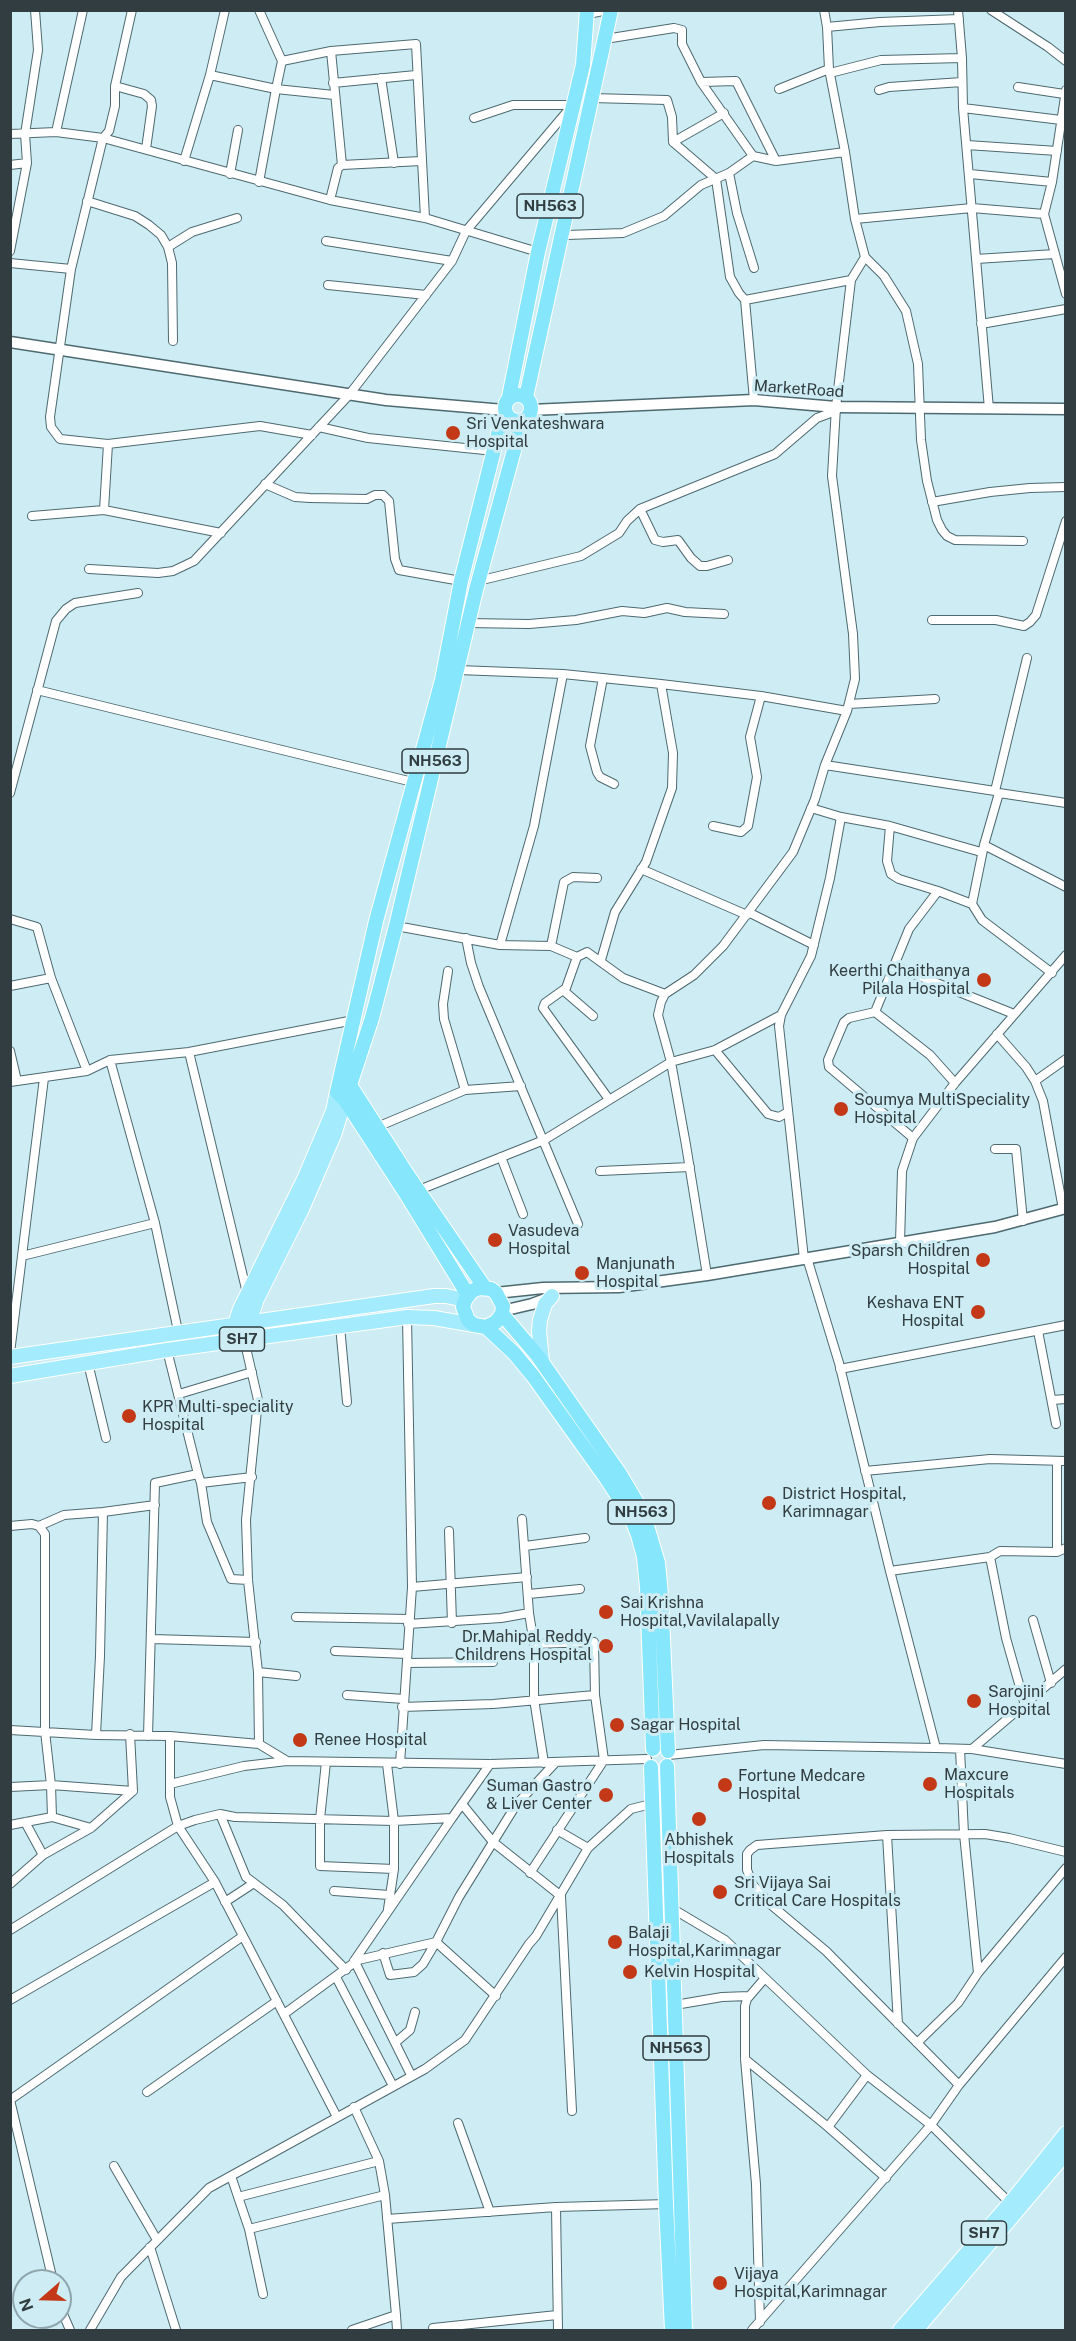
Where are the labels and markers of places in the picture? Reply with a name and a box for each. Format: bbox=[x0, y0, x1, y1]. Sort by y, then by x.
place label: Sri Venkateshwara Hospital bbox=[466, 414, 604, 452]
marker: Sri Venkateshwara Hospital bbox=[444, 424, 462, 442]
place label: Keerthi Chaithanya Pilala Hospital bbox=[829, 961, 970, 999]
marker: Keerthi Chaithanya Pilala Hospital bbox=[975, 971, 993, 989]
place label: Soumya MultiSpeciality Hospital bbox=[854, 1090, 1030, 1128]
marker: Soumya MultiSpeciality Hospital bbox=[832, 1100, 850, 1118]
place label: Vasudeva Hospital bbox=[508, 1221, 579, 1259]
marker: Vasudeva Hospital bbox=[486, 1231, 504, 1249]
place label: Sparsh Children Hospital bbox=[851, 1241, 970, 1279]
marker: Sparsh Children Hospital bbox=[974, 1251, 992, 1269]
place label: Manjunath Hospital bbox=[596, 1254, 675, 1292]
marker: Manjunath Hospital bbox=[573, 1264, 591, 1282]
place label: Keshava ENT Hospital bbox=[866, 1293, 964, 1331]
marker: Keshava ENT Hospital bbox=[969, 1303, 987, 1321]
place label: KPR Multi-speciality Hospital bbox=[142, 1397, 293, 1435]
marker: KPR Multi-speciality Hospital bbox=[120, 1407, 138, 1425]
place label: District Hospital, Karimnagar bbox=[782, 1484, 906, 1522]
marker: District Hospital, Karimnagar bbox=[760, 1494, 778, 1512]
place label: Sai Krishna Hospital,Vavilalapally bbox=[620, 1593, 780, 1631]
marker: Sai Krishna Hospital,Vavilalapally bbox=[597, 1603, 615, 1621]
place label: Dr.Mahipal Reddy Childrens Hospital bbox=[455, 1627, 592, 1665]
marker: Dr.Mahipal Reddy Childrens Hospital bbox=[597, 1637, 615, 1655]
place label: Sarojini Hospital bbox=[988, 1682, 1051, 1720]
marker: Sarojini Hospital bbox=[965, 1692, 983, 1710]
place label: Sagar Hospital bbox=[630, 1715, 741, 1735]
marker: Sagar Hospital bbox=[608, 1716, 626, 1734]
place label: Renee Hospital bbox=[314, 1730, 427, 1750]
marker: Renee Hospital bbox=[291, 1731, 309, 1749]
place label: Maxcure Hospitals bbox=[944, 1765, 1014, 1803]
place label: Fortune Medcare Hospital bbox=[738, 1766, 865, 1804]
marker: Maxcure Hospitals bbox=[921, 1775, 939, 1793]
place label: Suman Gastro & Liver Center bbox=[486, 1776, 592, 1814]
marker: Fortune Medcare Hospital bbox=[716, 1776, 734, 1794]
marker: Suman Gastro & Liver Center bbox=[597, 1786, 615, 1804]
marker: Abhishek Hospitals bbox=[690, 1810, 708, 1828]
place label: Abhishek Hospitals bbox=[664, 1830, 734, 1868]
place label: Sri Vijaya Sai Critical Care Hospitals bbox=[734, 1873, 901, 1911]
marker: Sri Vijaya Sai Critical Care Hospitals bbox=[711, 1883, 729, 1901]
place label: Balaji Hospital,Karimnagar bbox=[628, 1923, 781, 1961]
marker: Balaji Hospital,Karimnagar bbox=[606, 1933, 624, 1951]
place label: Kelvin Hospital bbox=[644, 1962, 756, 1982]
marker: Kelvin Hospital bbox=[621, 1963, 639, 1981]
place label: Vijaya Hospital,Karimnagar bbox=[734, 2264, 887, 2302]
marker: Vijaya Hospital,Karimnagar bbox=[711, 2274, 729, 2292]

